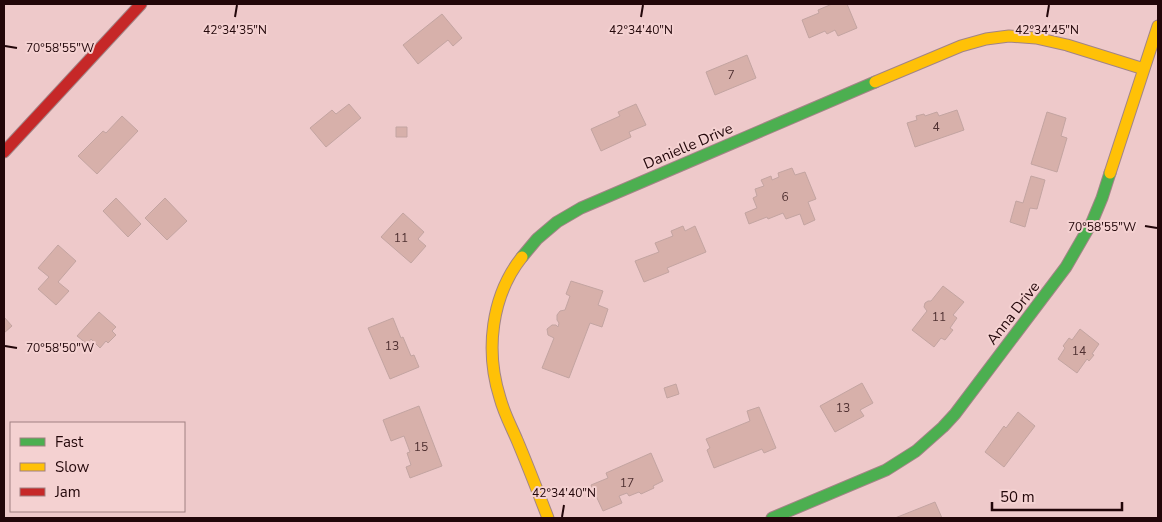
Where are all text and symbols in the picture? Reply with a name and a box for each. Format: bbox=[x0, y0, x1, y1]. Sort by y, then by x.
text: 42°34'35"N bbox=[203, 22, 267, 38]
text: 42°34'40"N bbox=[609, 22, 673, 38]
text: 42°34'45"N bbox=[1015, 22, 1079, 38]
text: 70°58'55"W bbox=[26, 40, 94, 56]
house number: 7 bbox=[727, 67, 735, 83]
street label: Danielle Drive bbox=[640, 118, 736, 174]
house number: 4 bbox=[932, 119, 940, 135]
house number: 6 bbox=[781, 189, 789, 205]
text: 70°58'55"W bbox=[1068, 219, 1136, 235]
house number: 11 bbox=[394, 230, 408, 246]
street label: Anna Drive bbox=[982, 277, 1044, 349]
house number: 11 bbox=[932, 309, 946, 325]
house number: 13 bbox=[385, 338, 399, 354]
text: 70°58'50"W bbox=[26, 340, 94, 356]
house number: 14 bbox=[1072, 343, 1086, 359]
house number: 13 bbox=[836, 400, 850, 416]
legend bbox=[10, 422, 185, 512]
text: Fast bbox=[55, 432, 84, 452]
house number: 15 bbox=[414, 439, 428, 455]
text: Slow bbox=[55, 457, 90, 477]
house number: 17 bbox=[620, 475, 634, 491]
scale bar bbox=[992, 480, 1122, 512]
text: Jam bbox=[54, 482, 81, 502]
text: 42°34'40"N bbox=[532, 485, 596, 501]
text: 50 m bbox=[1000, 487, 1035, 507]

